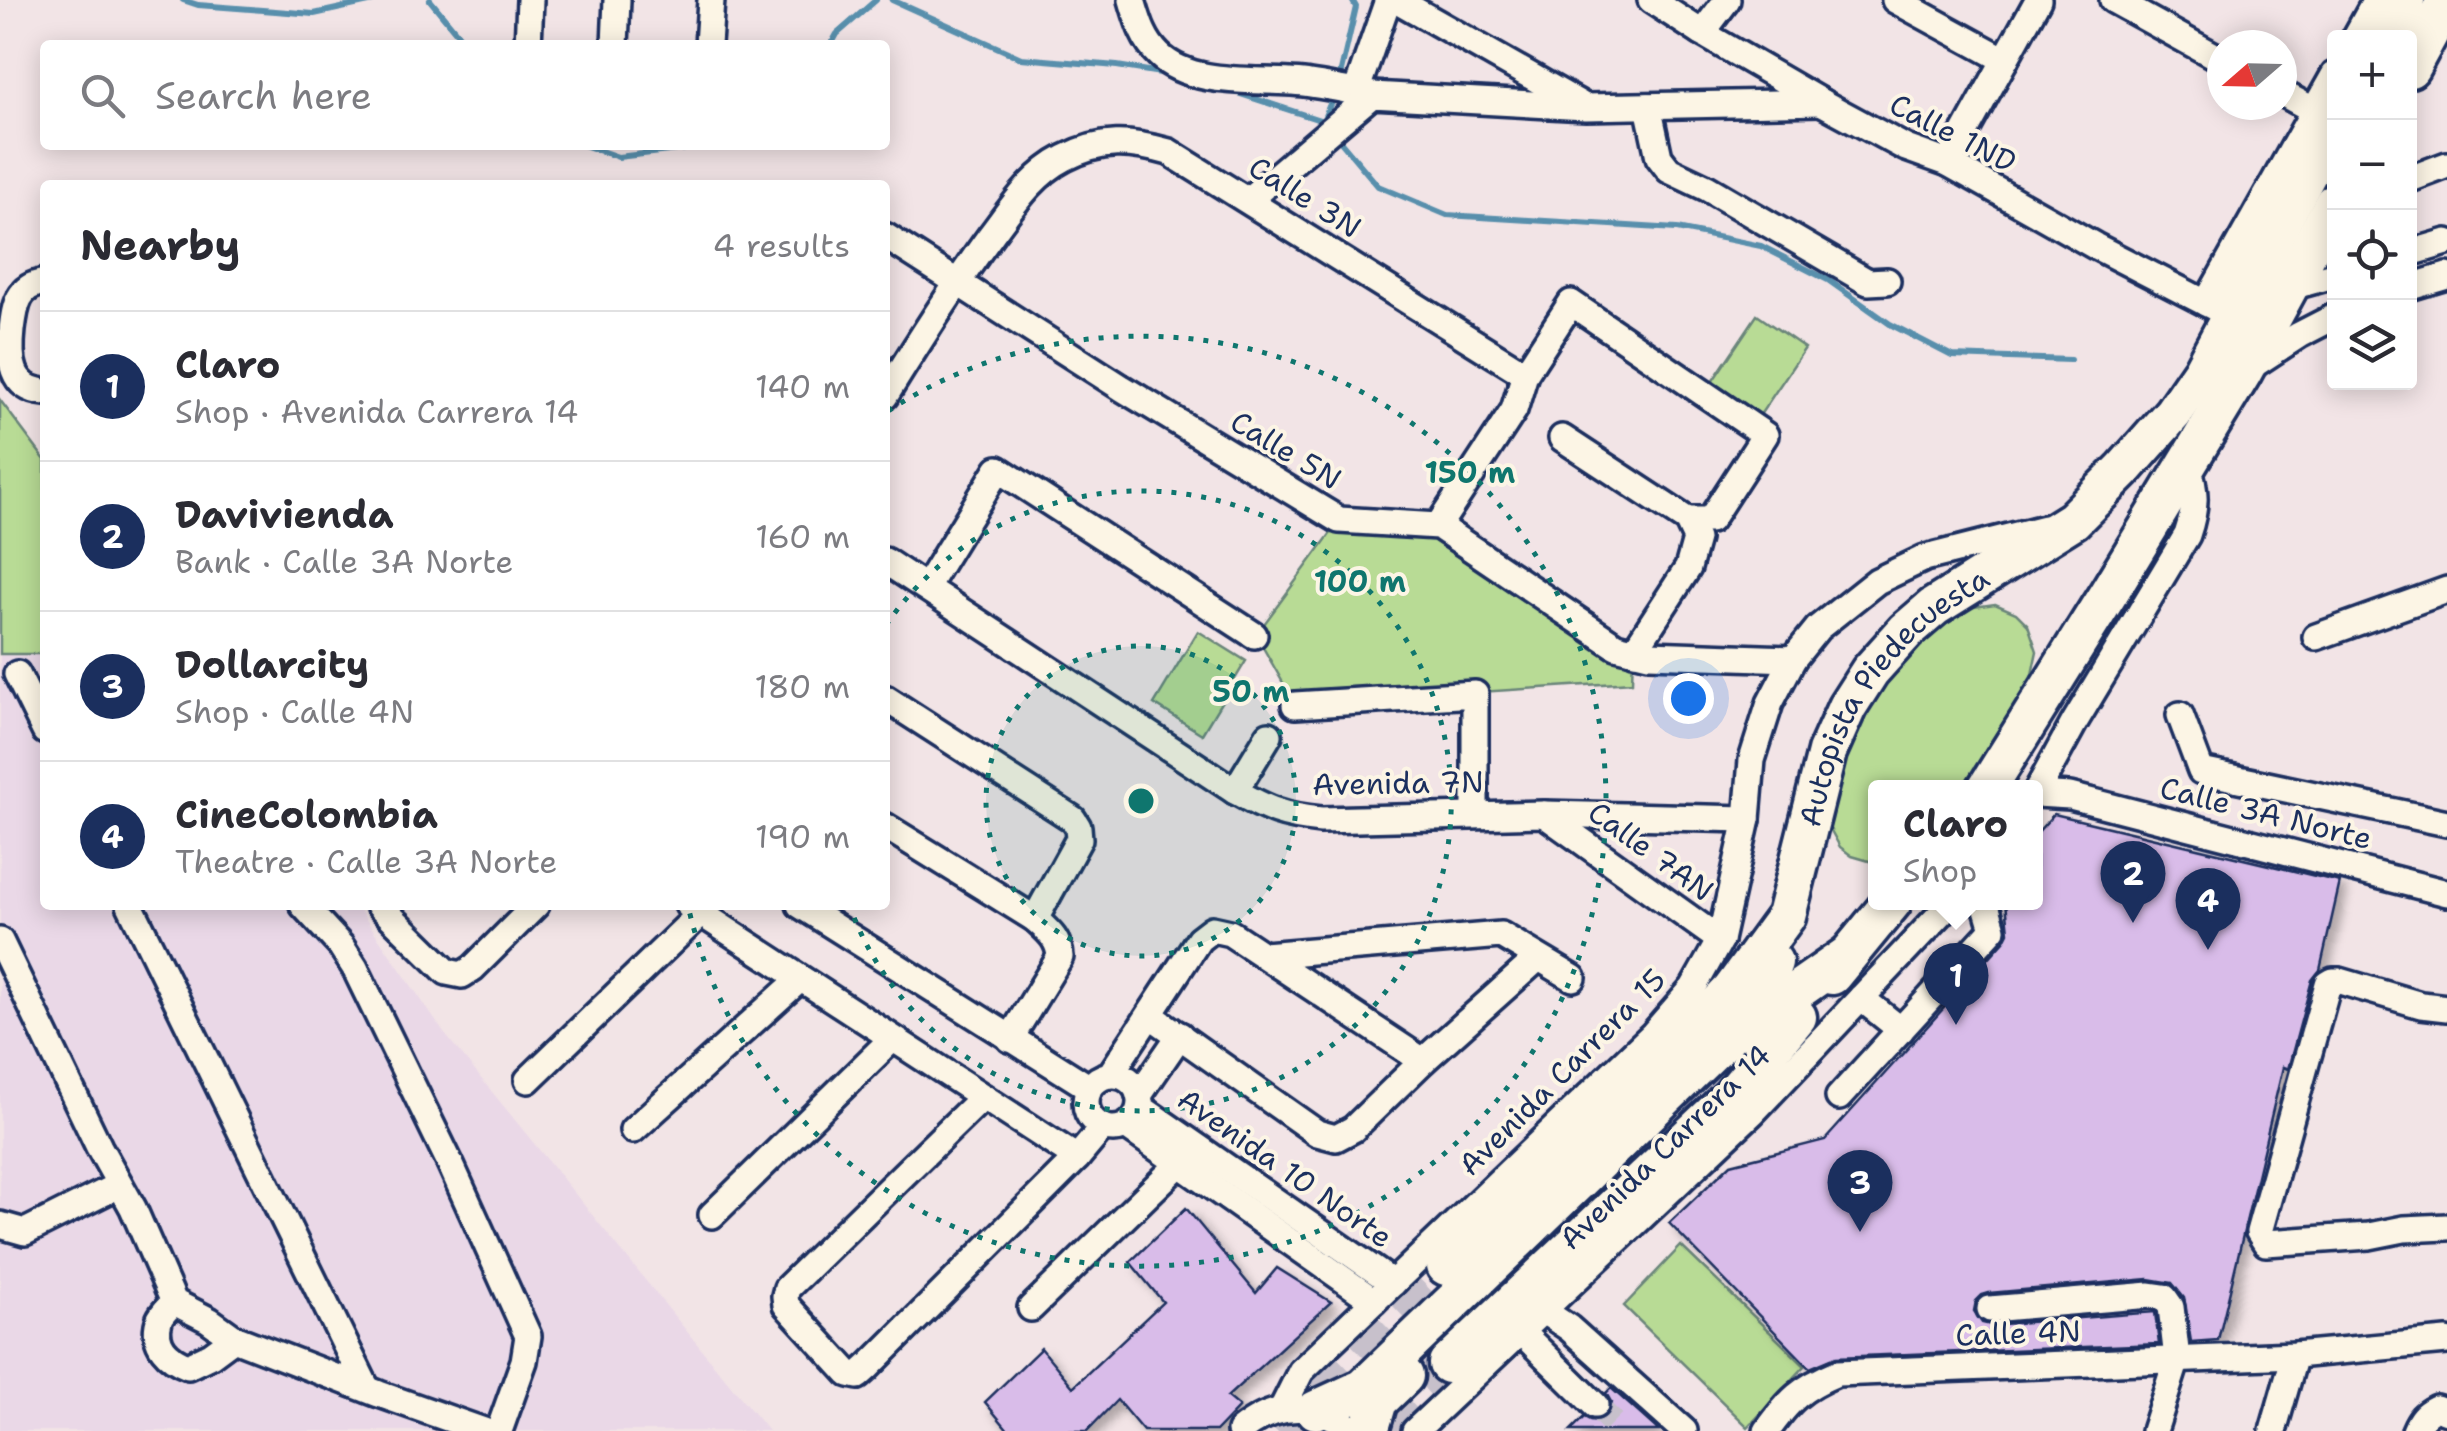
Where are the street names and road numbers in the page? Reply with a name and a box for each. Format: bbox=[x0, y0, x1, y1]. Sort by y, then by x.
street label: Calle 1ND bbox=[1883, 84, 2023, 182]
street label: Calle 3N bbox=[1241, 146, 1369, 248]
street label: Calle 5N bbox=[1223, 401, 1349, 499]
street label: Autopista Piedecuesta bbox=[1789, 557, 1997, 831]
street label: Avenida 7N bbox=[1312, 761, 1484, 805]
street label: Calle 3A Norte bbox=[2156, 767, 2376, 859]
street label: Calle 7AN bbox=[1580, 792, 1722, 910]
street label: Avenida Carrera 15 bbox=[1449, 959, 1675, 1185]
street label: Avenida Carrera 14 bbox=[1550, 1035, 1780, 1259]
street label: Avenida 10 Norte bbox=[1169, 1079, 1401, 1257]
street label: Calle 4N bbox=[1955, 1310, 2081, 1356]

